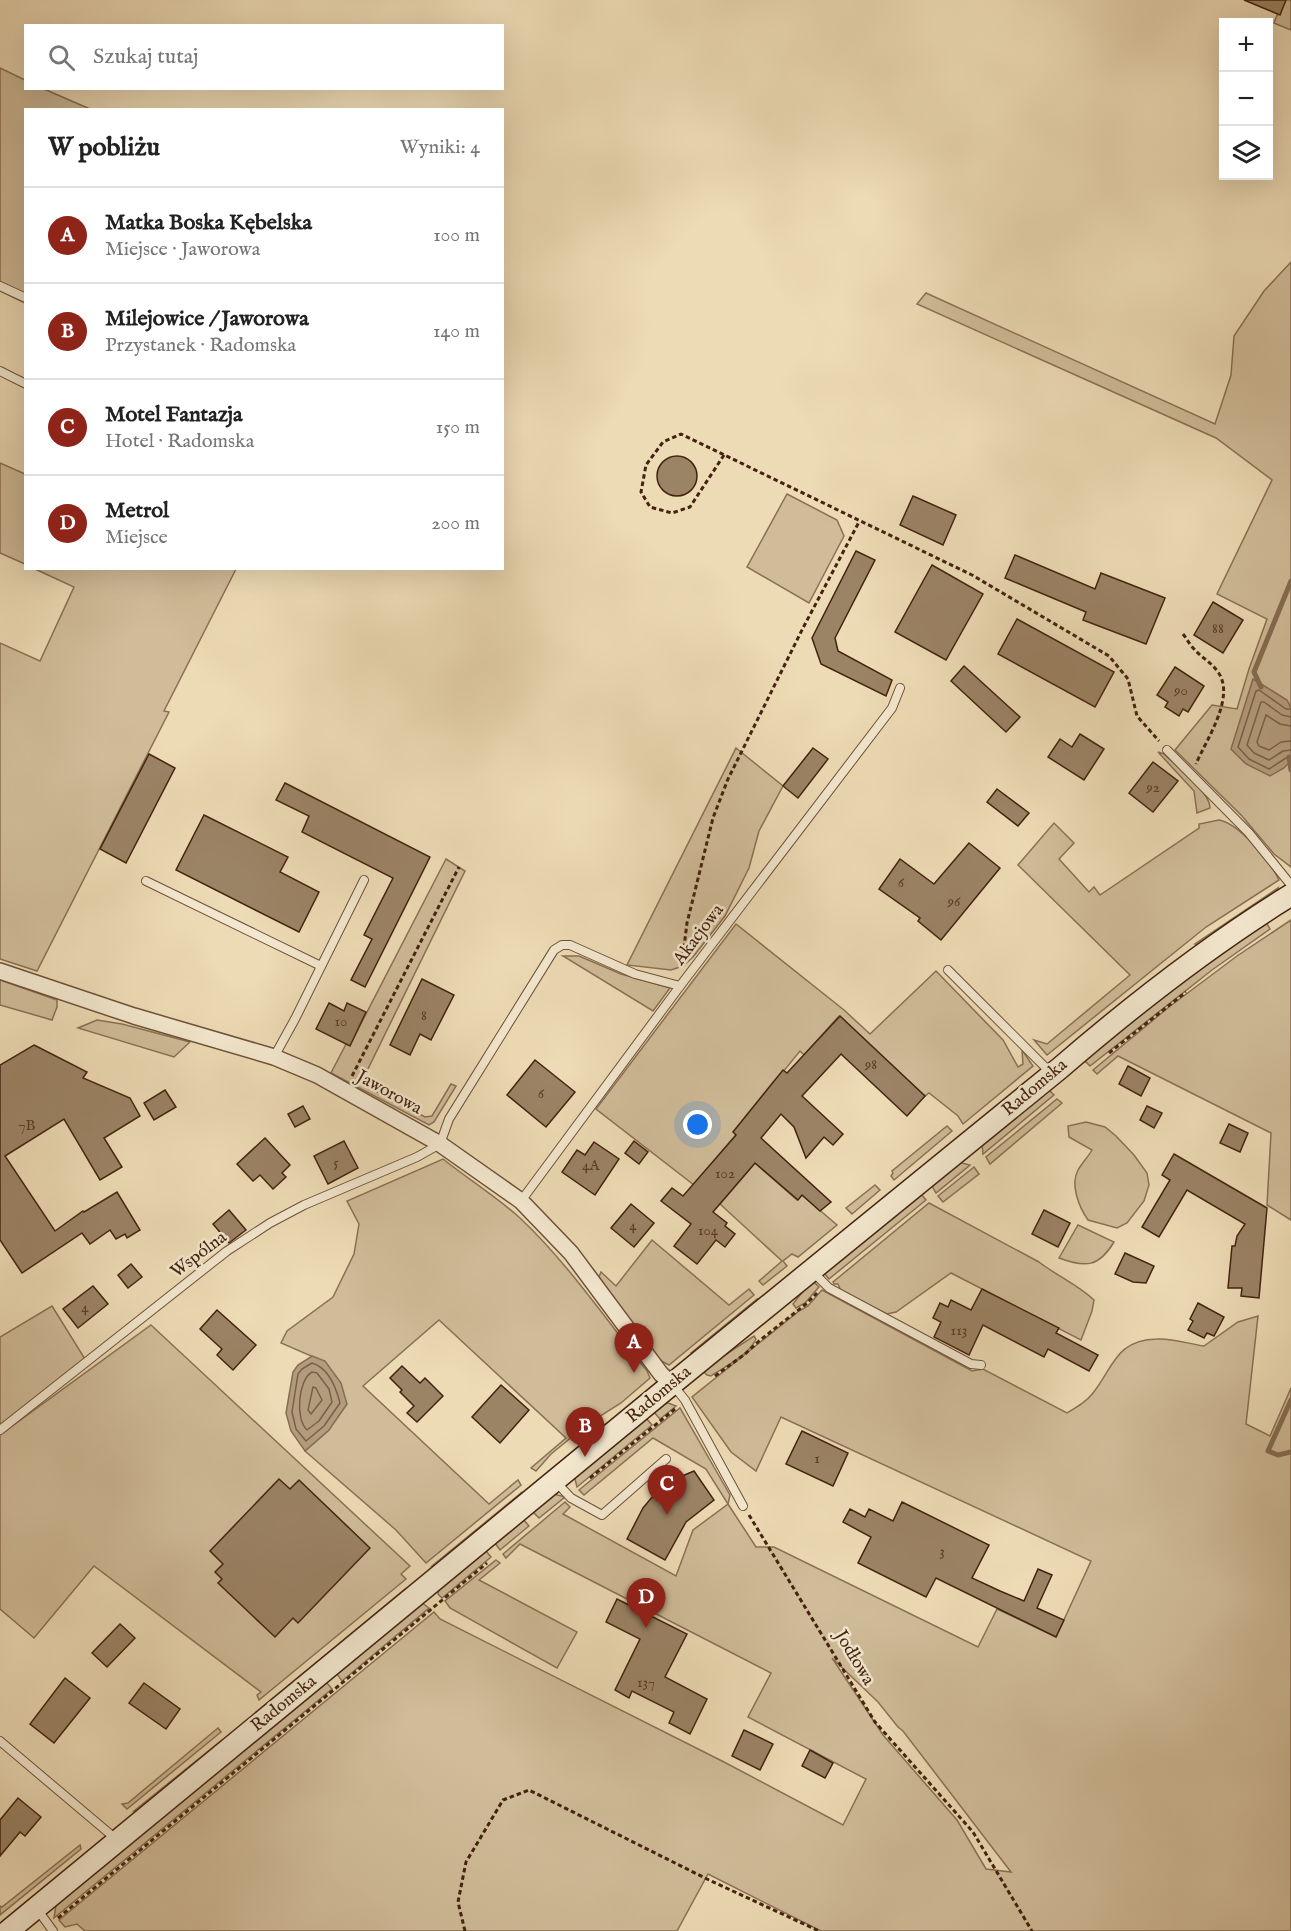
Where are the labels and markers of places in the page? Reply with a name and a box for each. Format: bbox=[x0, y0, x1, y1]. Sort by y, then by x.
pin: A bbox=[614, 1324, 654, 1373]
pin: B bbox=[566, 1408, 604, 1457]
pin: C bbox=[648, 1466, 686, 1515]
pin: D bbox=[626, 1578, 666, 1628]

